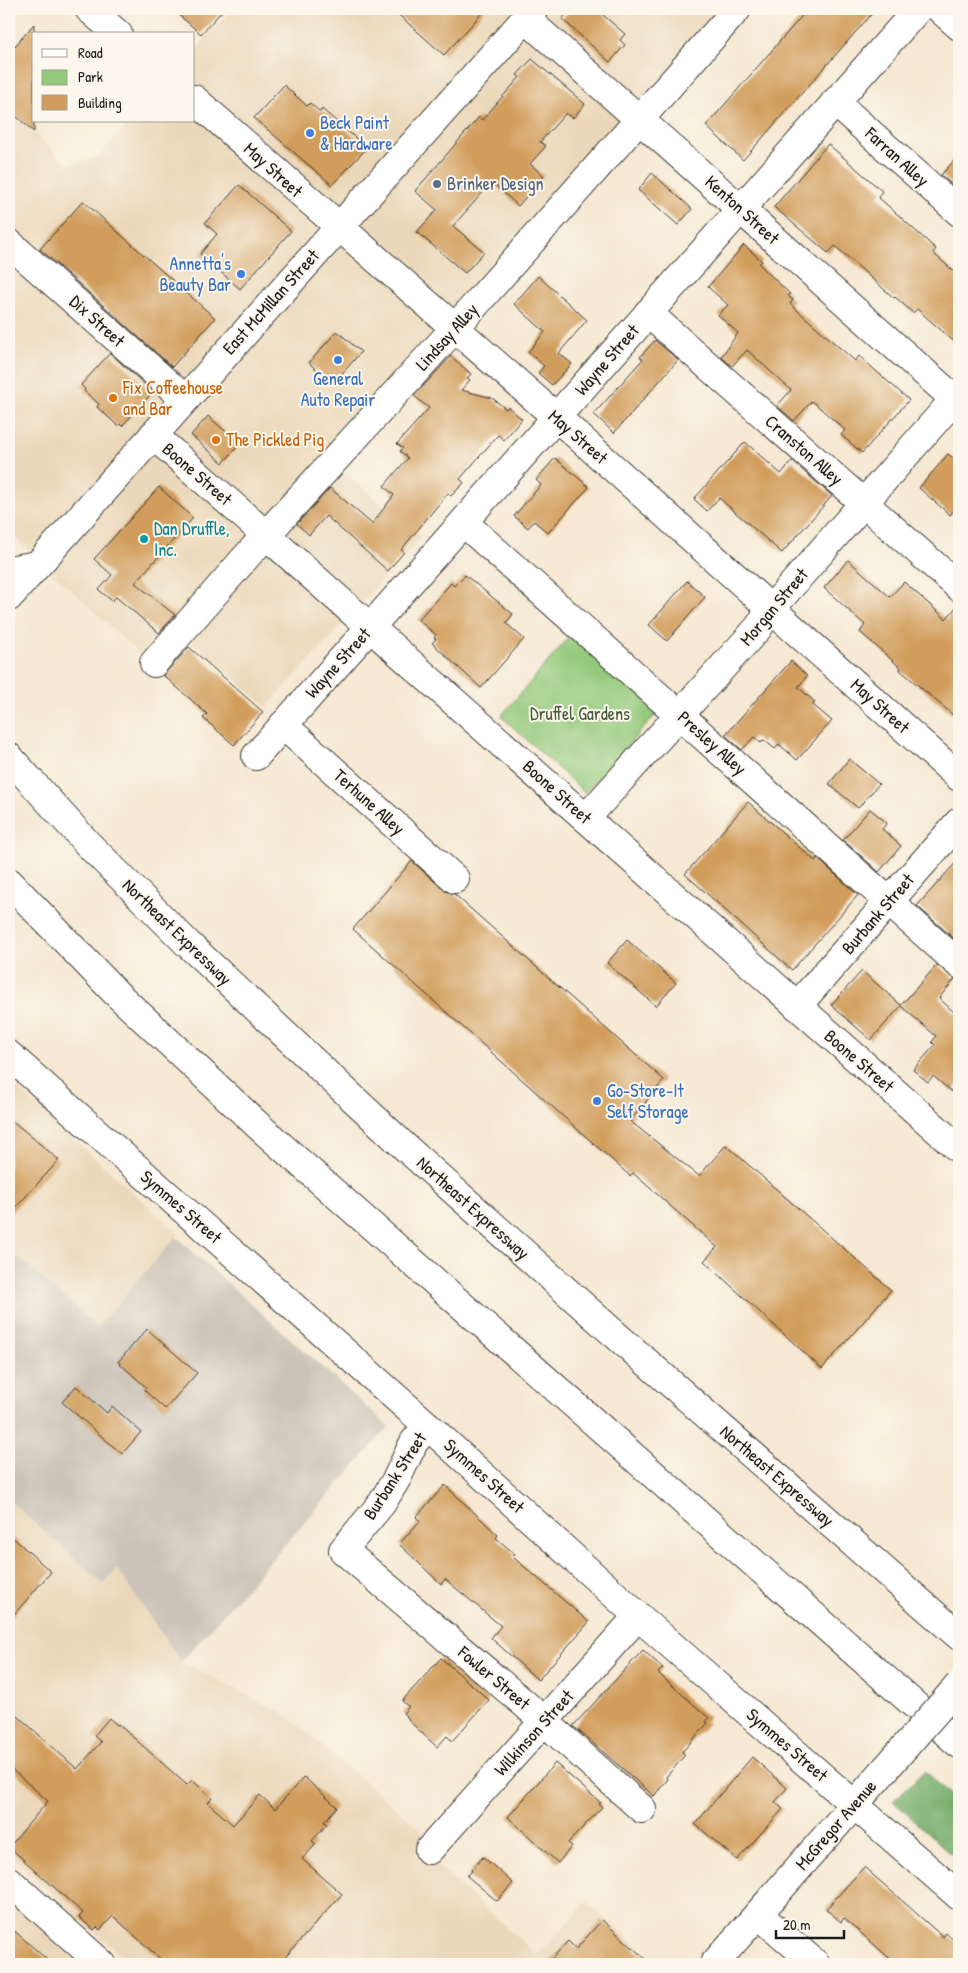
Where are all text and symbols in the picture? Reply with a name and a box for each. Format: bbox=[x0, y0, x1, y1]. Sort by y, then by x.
legend bbox=[32, 32, 195, 122]
text: Road bbox=[78, 42, 103, 63]
text: Park bbox=[78, 66, 103, 87]
text: Building bbox=[78, 92, 122, 113]
place label: Beck Paint & Hardware bbox=[320, 110, 393, 156]
street label: Farran Alley bbox=[859, 120, 935, 192]
marker: Beck Paint & Hardware bbox=[304, 127, 316, 139]
street label: May Street bbox=[238, 136, 309, 203]
street label: Kenton Street bbox=[700, 169, 786, 250]
place label: Brinker Design bbox=[447, 171, 544, 196]
marker: Brinker Design bbox=[431, 178, 443, 190]
street label: East McMillan Street bbox=[217, 243, 325, 360]
place label: Annetta's Beauty Bar bbox=[159, 251, 231, 297]
marker: Annetta's Beauty Bar bbox=[235, 268, 247, 280]
street label: Dix Street bbox=[64, 289, 131, 353]
street label: Lindsay Alley bbox=[410, 297, 484, 376]
street label: Wayne Street bbox=[569, 318, 645, 401]
marker: General Auto Repair bbox=[332, 354, 344, 366]
place label: General Auto Repair bbox=[301, 366, 375, 412]
place label: Fix Coffeehouse and Bar bbox=[122, 375, 223, 421]
marker: Fix Coffeehouse and Bar bbox=[107, 392, 119, 404]
street label: May Street bbox=[543, 404, 614, 470]
street label: Cranston Alley bbox=[760, 409, 849, 491]
place label: The Pickled Pig bbox=[226, 427, 324, 452]
marker: The Pickled Pig bbox=[210, 434, 222, 446]
street label: Boone Street bbox=[157, 436, 238, 511]
place label: Dan Druffle, Inc. bbox=[154, 516, 230, 562]
marker: Dan Druffle, Inc. bbox=[138, 533, 150, 545]
street label: Morgan Street bbox=[734, 562, 814, 651]
street label: Wayne Street bbox=[299, 621, 377, 703]
street label: May Street bbox=[845, 672, 916, 739]
park label: Druffel Gardens bbox=[530, 701, 630, 726]
street label: Presley Alley bbox=[672, 705, 752, 781]
street label: Boone Street bbox=[517, 754, 598, 830]
street label: Terhune Alley bbox=[328, 763, 411, 841]
street label: Burbank Street bbox=[836, 867, 920, 959]
street label: Northeast Expressway bbox=[117, 873, 238, 991]
street label: Boone Street bbox=[819, 1023, 900, 1098]
place label: Go-Store-It Self Storage bbox=[607, 1078, 689, 1124]
marker: Go-Store-It Self Storage bbox=[591, 1095, 603, 1107]
street label: Northeast Expressway bbox=[412, 1150, 535, 1265]
street label: Symmes Street bbox=[135, 1164, 228, 1250]
street label: Northeast Expressway bbox=[715, 1419, 840, 1532]
street label: Burbank Street bbox=[357, 1427, 433, 1524]
street label: Symmes Street bbox=[439, 1433, 531, 1519]
street label: Fowler Street bbox=[452, 1639, 536, 1716]
street label: Wilkinson Street bbox=[488, 1684, 580, 1781]
street label: Symmes Street bbox=[741, 1702, 834, 1788]
street label: McGregor Avenue bbox=[789, 1774, 882, 1875]
scale bar bbox=[776, 1908, 843, 1940]
text: 20 m bbox=[783, 1914, 810, 1935]

